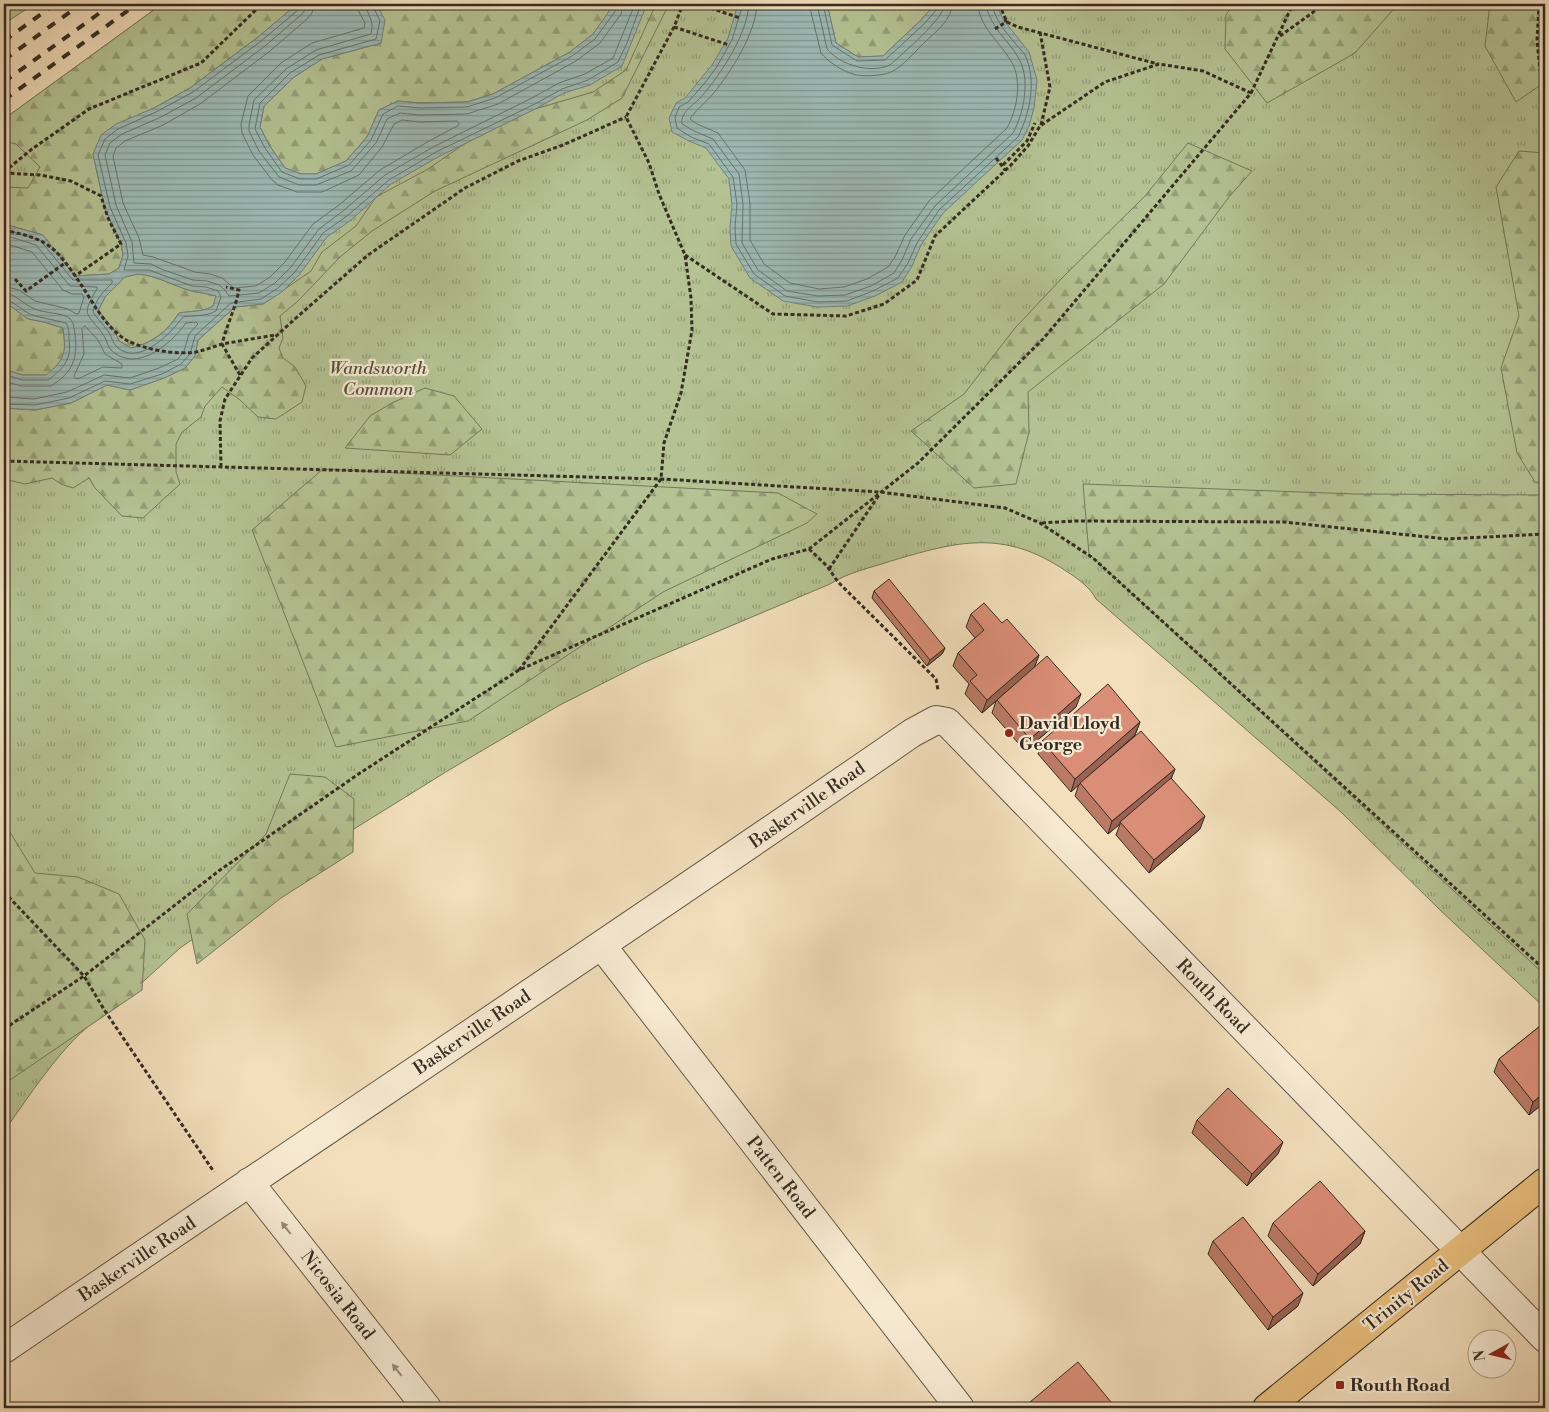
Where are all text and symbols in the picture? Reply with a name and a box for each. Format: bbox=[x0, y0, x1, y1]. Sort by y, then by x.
park label: Wandsworth Common bbox=[329, 357, 428, 401]
place label: David Lloyd George bbox=[1019, 712, 1121, 756]
marker: David Lloyd George bbox=[1003, 727, 1015, 739]
street label: Baskerville Road bbox=[744, 756, 870, 855]
street label: Routh Road bbox=[1171, 954, 1255, 1039]
street label: Baskerville Road bbox=[408, 984, 536, 1081]
street label: Patten Road bbox=[741, 1131, 820, 1224]
street label: Baskerville Road bbox=[73, 1211, 201, 1308]
one-way arrow bbox=[280, 1222, 291, 1235]
street label: Nicosia Road bbox=[296, 1246, 380, 1345]
street label: Trinity Road bbox=[1359, 1254, 1454, 1337]
north arrow bbox=[1466, 1330, 1516, 1380]
text: N bbox=[1470, 1349, 1490, 1362]
one-way arrow bbox=[391, 1364, 402, 1377]
place label: Routh Road bbox=[1350, 1374, 1450, 1397]
marker: Routh Road bbox=[1334, 1379, 1346, 1391]

